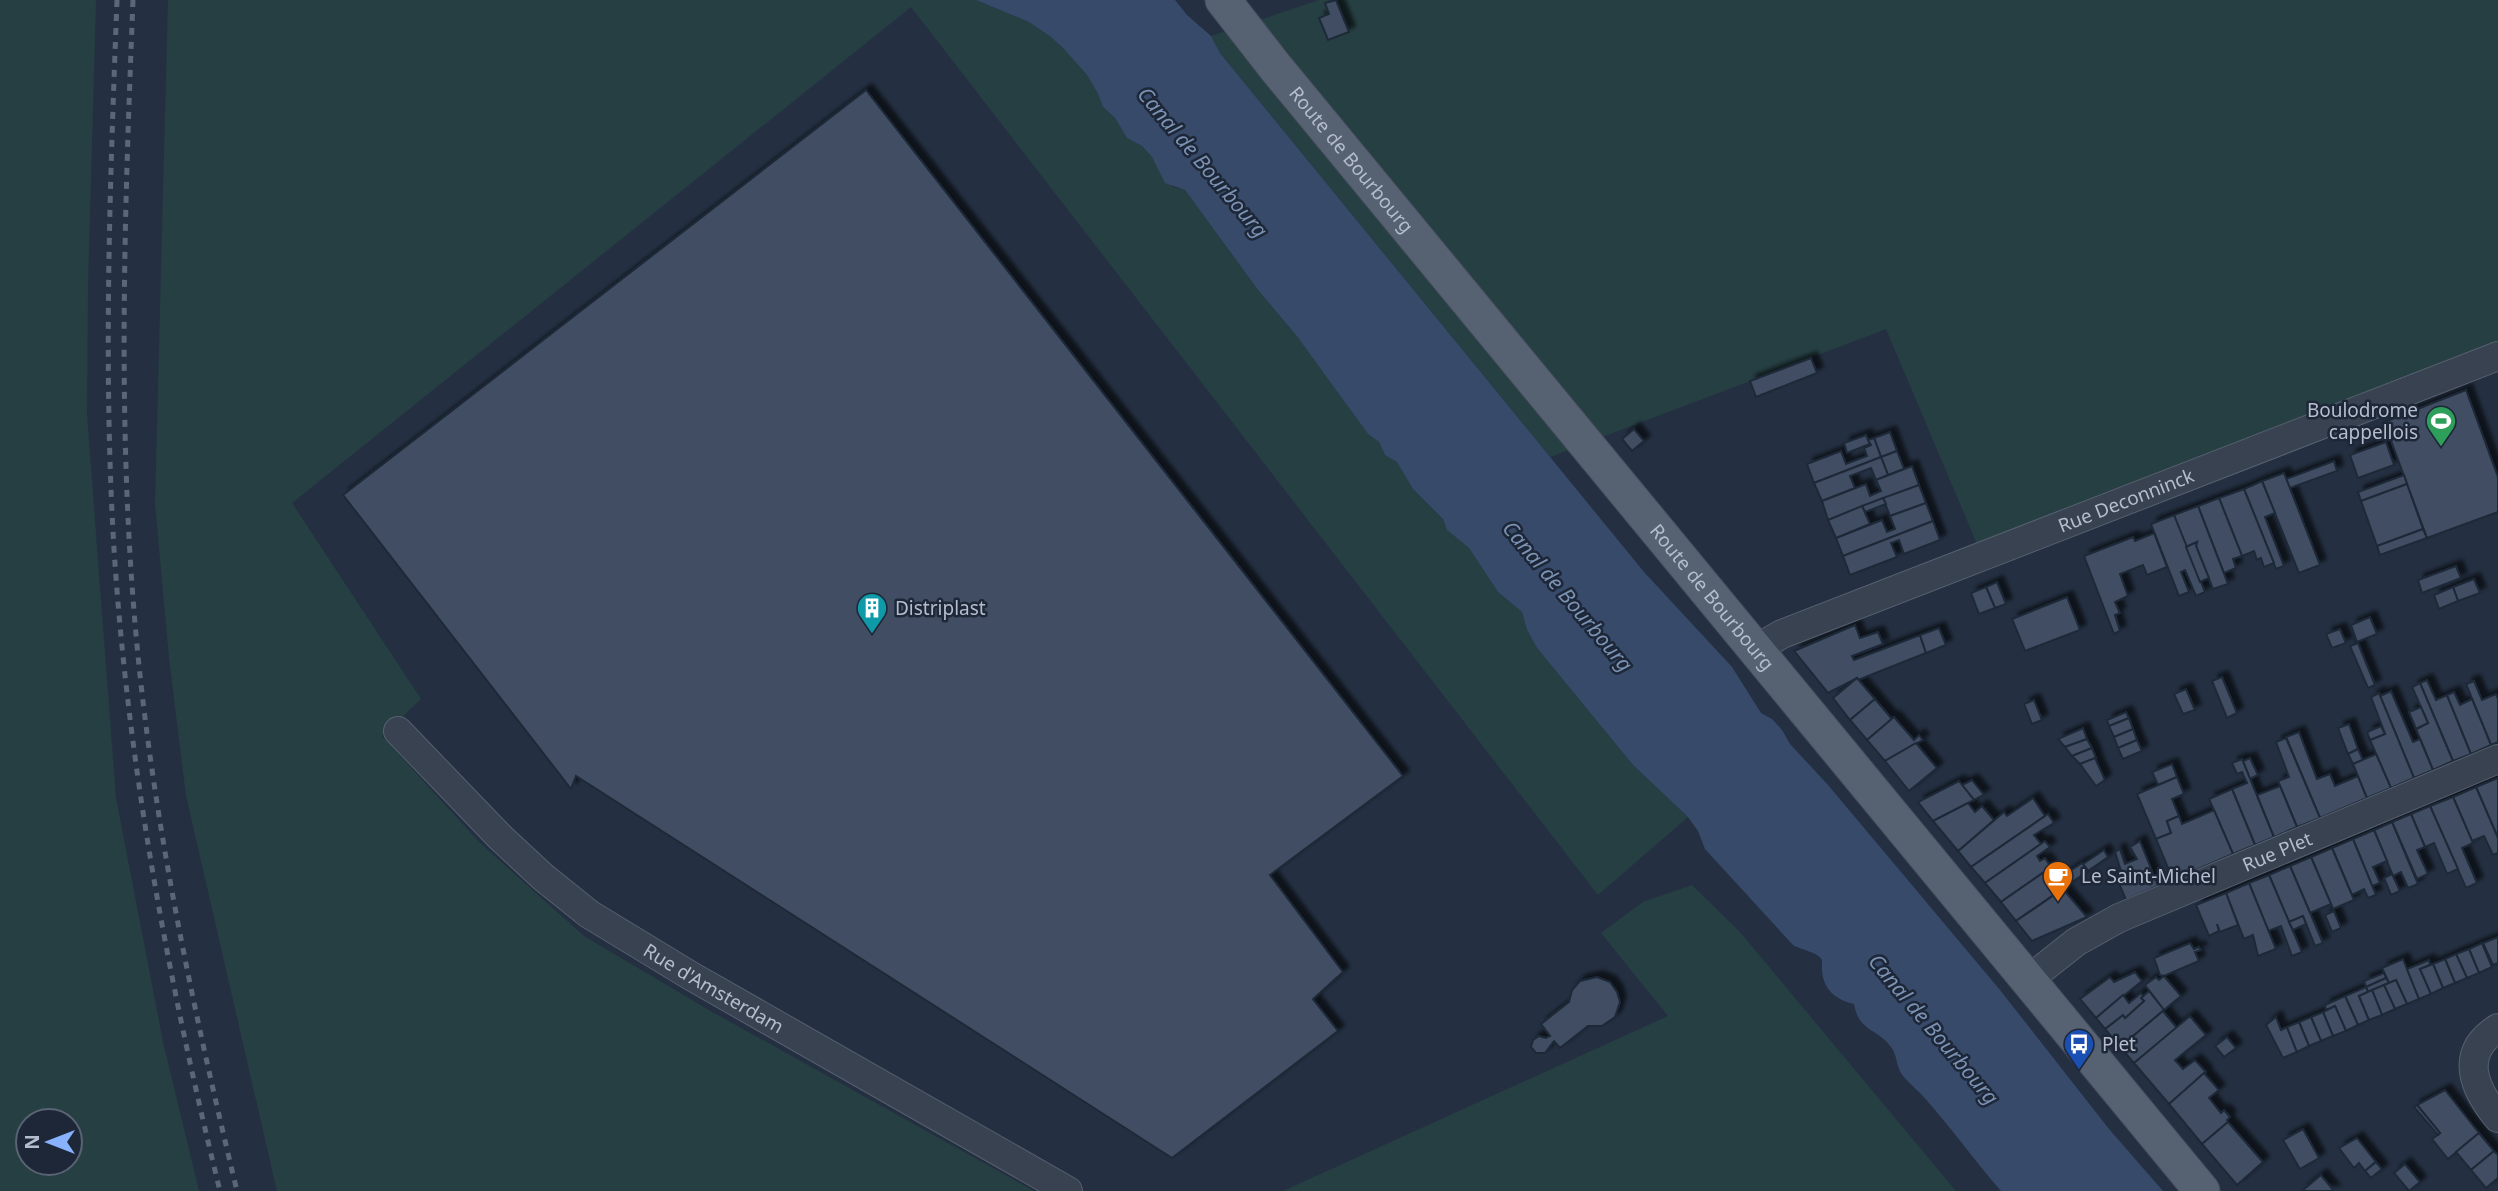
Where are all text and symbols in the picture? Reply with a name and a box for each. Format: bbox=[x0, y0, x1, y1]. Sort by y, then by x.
water label: Canal de Bourbourg bbox=[1132, 81, 1274, 243]
street label: Route de Bourbourg bbox=[1283, 81, 1420, 238]
place label: Boulodrome cappellois bbox=[2307, 397, 2418, 445]
sports icon: Boulodrome cappellois bbox=[2424, 404, 2458, 448]
street label: Rue Deconninck bbox=[2054, 462, 2198, 539]
water label: Canal de Bourbourg bbox=[1497, 515, 1639, 677]
street label: Route de Bourbourg bbox=[1644, 518, 1780, 676]
building icon: Distriplast bbox=[855, 591, 889, 635]
place label: Distriplast bbox=[895, 595, 986, 621]
street label: Rue Plet bbox=[2238, 825, 2316, 878]
cafe icon: Le Saint-Michel bbox=[2041, 859, 2075, 903]
place label: Le Saint-Michel bbox=[2081, 863, 2216, 889]
street label: Rue d'Amsterdam bbox=[639, 937, 788, 1039]
water label: Canal de Bourbourg bbox=[1863, 948, 2005, 1110]
bus stop icon: Plet bbox=[2062, 1027, 2096, 1071]
place label: Plet bbox=[2102, 1031, 2136, 1057]
north arrow bbox=[14, 1107, 84, 1177]
text: N bbox=[19, 1134, 45, 1150]

